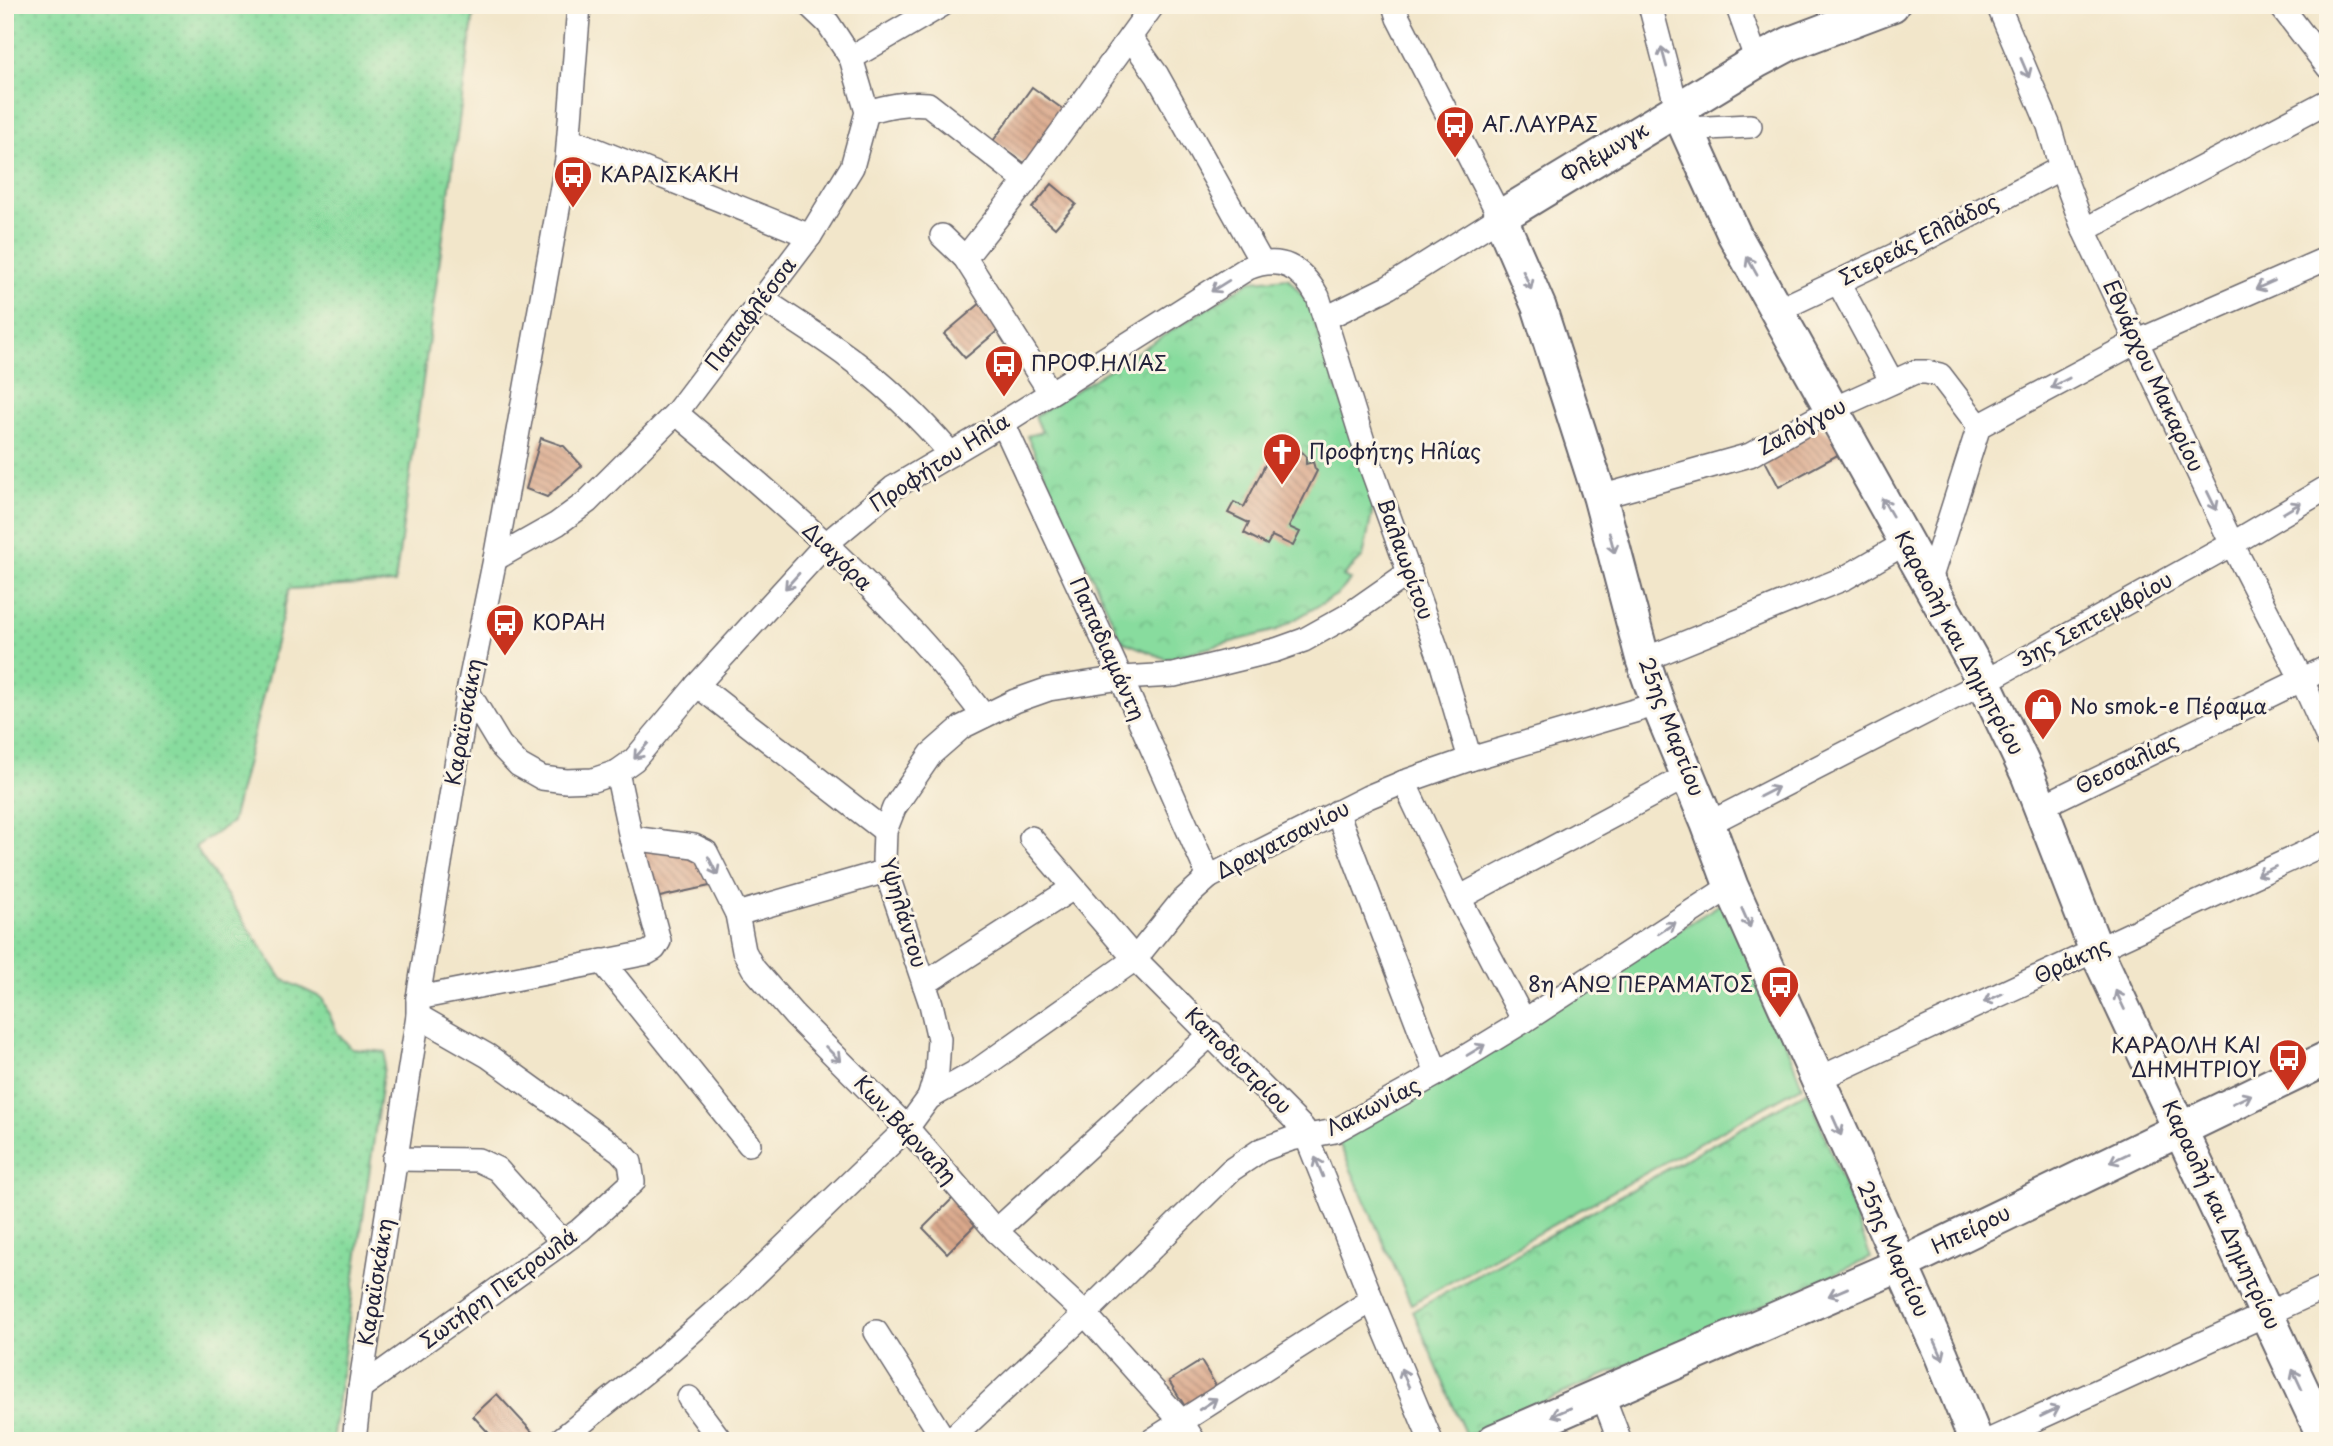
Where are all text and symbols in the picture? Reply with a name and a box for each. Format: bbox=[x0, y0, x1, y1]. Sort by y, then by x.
one-way arrow bbox=[1657, 46, 1670, 69]
one-way arrow bbox=[2019, 57, 2032, 78]
bus stop icon: ΑΓ.ΛΑΥΡΑΣ bbox=[1434, 104, 1476, 159]
place label: ΑΓ.ΛΑΥΡΑΣ bbox=[1482, 107, 1598, 139]
street label: Φλέμινγκ bbox=[1554, 112, 1654, 190]
bus stop icon: ΚΑΡΑΙΣΚΑΚΗ bbox=[552, 154, 594, 209]
place label: ΚΑΡΑΙΣΚΑΚΗ bbox=[600, 157, 739, 189]
street label: Στερεάς Ελλάδος bbox=[1833, 184, 2003, 292]
street label: Παπαφλέσσα bbox=[696, 249, 803, 376]
one-way arrow bbox=[1744, 256, 1758, 276]
one-way arrow bbox=[1521, 269, 1534, 290]
street label: Εθνάρχου Μακαρίου bbox=[2096, 274, 2213, 477]
one-way arrow bbox=[1211, 278, 1230, 293]
one-way arrow bbox=[2255, 279, 2276, 292]
bus stop icon: ΠΡΟΦ.ΗΛΙΑΣ bbox=[983, 343, 1025, 398]
place label: ΠΡΟΦ.ΗΛΙΑΣ bbox=[1031, 346, 1167, 378]
one-way arrow bbox=[2050, 377, 2071, 390]
street label: Ζαλόγγου bbox=[1751, 389, 1851, 462]
street label: Προφήτου Ηλία bbox=[863, 404, 1015, 519]
church icon: Προφήτης Ηλίας bbox=[1261, 431, 1303, 486]
place label: Προφήτης Ηλίας bbox=[1309, 434, 1481, 466]
one-way arrow bbox=[2205, 490, 2219, 511]
street label: Βαλαωρίτου bbox=[1370, 493, 1444, 624]
one-way arrow bbox=[1880, 497, 1893, 518]
one-way arrow bbox=[2281, 501, 2301, 515]
street label: Διαγόρα bbox=[796, 514, 881, 597]
street label: Καραολή και Δημητρίου bbox=[1888, 524, 2034, 760]
one-way arrow bbox=[1607, 531, 1620, 553]
street label: 3ης Σεπτεμβρίου bbox=[2010, 562, 2178, 674]
one-way arrow bbox=[785, 571, 801, 589]
street label: Παπαδιαμάντη bbox=[1063, 571, 1155, 725]
bus stop icon: ΚΟΡΑΗ bbox=[484, 602, 526, 657]
place label: ΚΟΡΑΗ bbox=[532, 605, 606, 637]
street label: 25ης Μαρτίου bbox=[1632, 652, 1714, 800]
street label: Καραϊσκάκη bbox=[435, 656, 489, 788]
shop icon: No smok-e Πέραμα bbox=[2022, 686, 2064, 741]
place label: No smok-e Πέραμα bbox=[2070, 689, 2267, 721]
street label: Θεσσαλίας bbox=[2069, 723, 2183, 801]
one-way arrow bbox=[633, 741, 649, 759]
one-way arrow bbox=[1758, 785, 1779, 799]
street label: Δραγατσανίου bbox=[1210, 791, 1354, 886]
street label: Υψηλάντου bbox=[873, 854, 937, 971]
one-way arrow bbox=[707, 855, 721, 876]
one-way arrow bbox=[2256, 865, 2277, 878]
one-way arrow bbox=[1740, 907, 1753, 928]
one-way arrow bbox=[1657, 920, 1676, 935]
street label: Θράκης bbox=[2028, 928, 2115, 991]
bus stop icon: 8η ΑΝΩ ΠΕΡΑΜΑΤΟΣ bbox=[1759, 964, 1801, 1019]
place label: 8η ΑΝΩ ΠΕΡΑΜΑΤΟΣ bbox=[1528, 967, 1753, 999]
one-way arrow bbox=[2113, 990, 2126, 1011]
one-way arrow bbox=[1983, 992, 2004, 1005]
street label: Καποδιστρίου bbox=[1179, 999, 1300, 1120]
place label: ΚΑΡΑΟΛΗ ΚΑΙ ΔΗΜΗΤΡΙΟΥ bbox=[2111, 1028, 2261, 1084]
bus stop icon: ΚΑΡΑΟΛΗ ΚΑΙ ΔΗΜΗΤΡΙΟΥ bbox=[2267, 1037, 2309, 1092]
one-way arrow bbox=[1465, 1043, 1485, 1057]
one-way arrow bbox=[824, 1045, 841, 1062]
street label: Κων.Βάρναλη bbox=[847, 1067, 965, 1190]
street label: Λακωνίας bbox=[1319, 1068, 1425, 1143]
one-way arrow bbox=[2231, 1091, 2252, 1105]
street label: Καραολή και Δημητρίου bbox=[2155, 1094, 2290, 1334]
one-way arrow bbox=[1831, 1115, 1844, 1136]
one-way arrow bbox=[2109, 1152, 2130, 1165]
one-way arrow bbox=[1311, 1157, 1324, 1179]
street label: 25ης Μαρτίου bbox=[1850, 1175, 1939, 1322]
street label: Ηπείρου bbox=[1925, 1195, 2015, 1261]
street label: Καραϊσκάκη bbox=[348, 1216, 400, 1348]
street label: Σωτήρη Πετρουλά bbox=[413, 1219, 583, 1355]
one-way arrow bbox=[1828, 1286, 1849, 1299]
one-way arrow bbox=[1933, 1339, 1946, 1360]
one-way arrow bbox=[1397, 1368, 1410, 1389]
one-way arrow bbox=[2290, 1369, 2304, 1390]
one-way arrow bbox=[1198, 1397, 1218, 1411]
one-way arrow bbox=[2039, 1405, 2061, 1418]
one-way arrow bbox=[1551, 1406, 1573, 1419]

